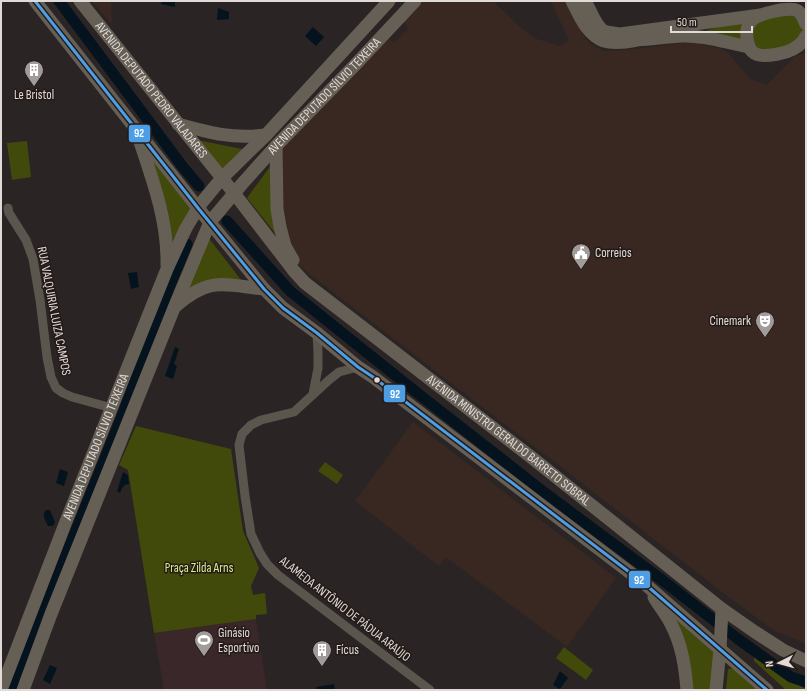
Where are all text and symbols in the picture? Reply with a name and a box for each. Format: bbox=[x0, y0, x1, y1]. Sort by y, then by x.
scale bar bbox=[671, 8, 752, 34]
text: 50 m bbox=[677, 15, 697, 30]
street label: AVENIDA DEPUTADO PEDRO VALADARES bbox=[91, 18, 211, 162]
street label: AVENIDA DEPUTADO SÍLVIO TEIXEIRA bbox=[264, 34, 385, 159]
building icon: Le Bristol bbox=[23, 59, 45, 87]
place label: Le Bristol bbox=[14, 87, 54, 103]
line badge: 92 bbox=[128, 124, 151, 143]
text: 92 bbox=[134, 127, 144, 140]
public building icon: Correios bbox=[570, 242, 592, 270]
street label: RUA VALQUIRIA LUIZA CAMPOS bbox=[34, 245, 74, 377]
place label: Correios bbox=[595, 245, 632, 261]
theatre icon: Cinemark bbox=[754, 310, 776, 338]
place label: Cinemark bbox=[709, 313, 751, 329]
street label: AVENIDA DEPUTADO SÍLVIO TEIXEIRA bbox=[59, 371, 132, 523]
street label: AVENIDA MINISTRO GERALDO BARRETO SOBRAL bbox=[422, 371, 594, 509]
unlabelled marker bbox=[372, 375, 382, 385]
line badge: 92 bbox=[383, 384, 406, 403]
text: 92 bbox=[390, 388, 400, 401]
street label: ALAMEDA ANTÔNIO DE PÁDUA ARAÚJO bbox=[276, 552, 414, 665]
park label: Praça Zilda Arns bbox=[165, 560, 234, 576]
line badge: 92 bbox=[628, 570, 651, 589]
text: 92 bbox=[634, 574, 644, 587]
place label: Ginásio Esportivo bbox=[218, 625, 259, 656]
sports icon: Ginásio Esportivo bbox=[193, 629, 215, 657]
building icon: Fícus bbox=[311, 639, 333, 667]
place label: Fícus bbox=[336, 642, 359, 658]
north arrow bbox=[759, 643, 799, 683]
text: N bbox=[763, 660, 776, 668]

